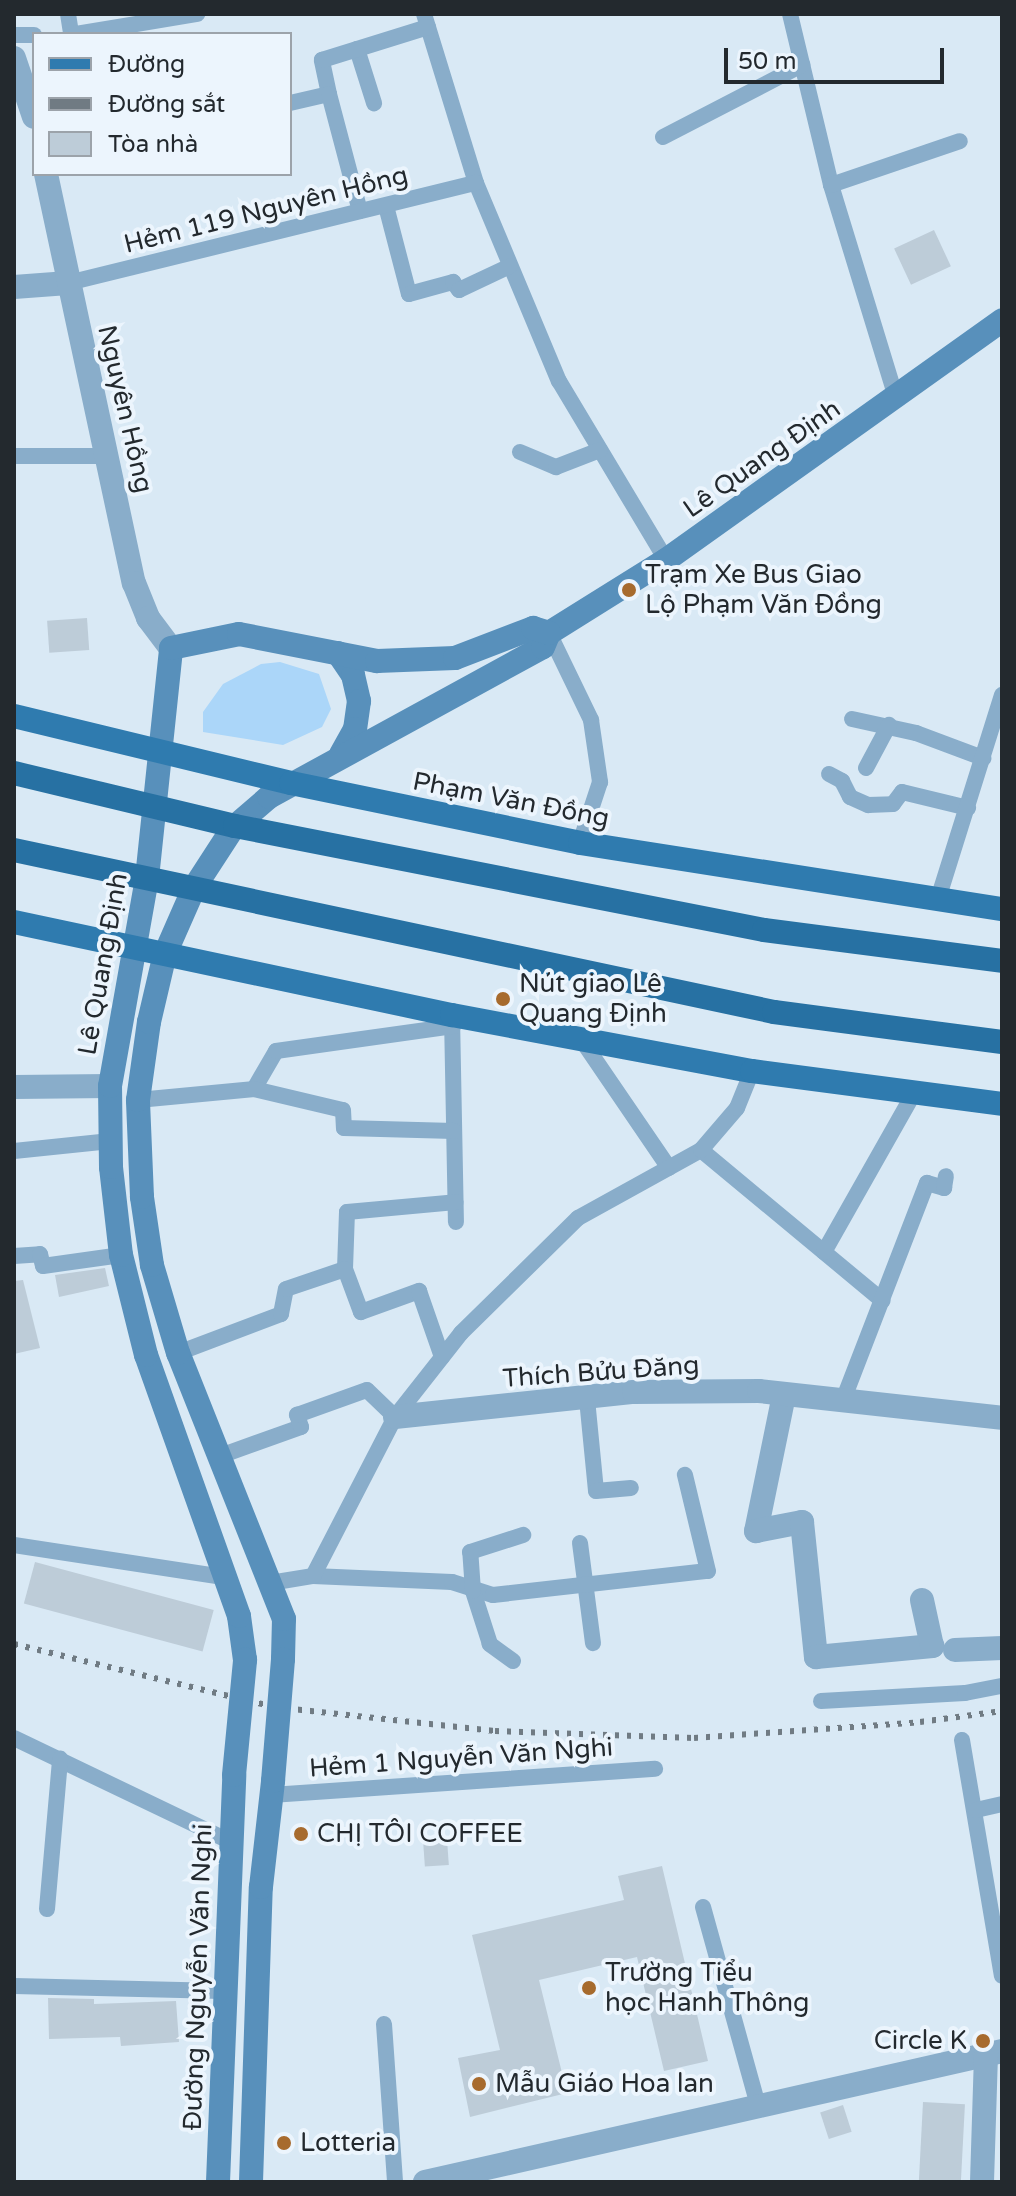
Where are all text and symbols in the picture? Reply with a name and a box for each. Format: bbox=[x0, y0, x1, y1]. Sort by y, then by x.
legend bbox=[32, 32, 292, 176]
scale bar bbox=[728, 32, 948, 82]
text: 50 m bbox=[738, 47, 796, 76]
text: Đường bbox=[108, 50, 185, 79]
text: Đường sắt bbox=[108, 90, 225, 119]
text: Tòa nhà bbox=[108, 130, 198, 159]
street label: Hẻm 119 Nguyên Hồng bbox=[121, 160, 411, 260]
street label: Nguyên Hồng bbox=[91, 322, 159, 496]
street label: Lê Quang Định bbox=[678, 393, 846, 525]
place label: Trạm Xe Bus Giao Lộ Phạm Văn Đồng bbox=[645, 559, 882, 620]
marker: Trạm Xe Bus Giao Lộ Phạm Văn Đồng bbox=[620, 581, 638, 599]
street label: Phạm Văn Đồng bbox=[410, 766, 612, 834]
street label: Lê Quang Định bbox=[72, 871, 134, 1057]
place label: Nút giao Lê Quang Định bbox=[519, 968, 667, 1030]
marker: Nút giao Lê Quang Định bbox=[494, 990, 512, 1008]
street label: Thích Bửu Đăng bbox=[502, 1350, 700, 1394]
street label: Hẻm 1 Nguyễn Văn Nghi bbox=[308, 1732, 614, 1784]
place label: CHỊ TÔI COFFEE bbox=[317, 1818, 523, 1850]
street label: Đường Nguyễn Văn Nghi bbox=[177, 1823, 219, 2131]
marker: CHỊ TÔI COFFEE bbox=[292, 1825, 310, 1843]
place label: Trường Tiểu học Hanh Thông bbox=[605, 1957, 809, 2018]
marker: Trường Tiểu học Hanh Thông bbox=[580, 1979, 598, 1997]
place label: Circle K bbox=[874, 2025, 967, 2057]
marker: Circle K bbox=[974, 2032, 992, 2050]
place label: Mẫu Giáo Hoa lan bbox=[495, 2068, 714, 2100]
marker: Mẫu Giáo Hoa lan bbox=[470, 2075, 488, 2093]
place label: Lotteria bbox=[300, 2127, 396, 2159]
marker: Lotteria bbox=[275, 2134, 293, 2152]

